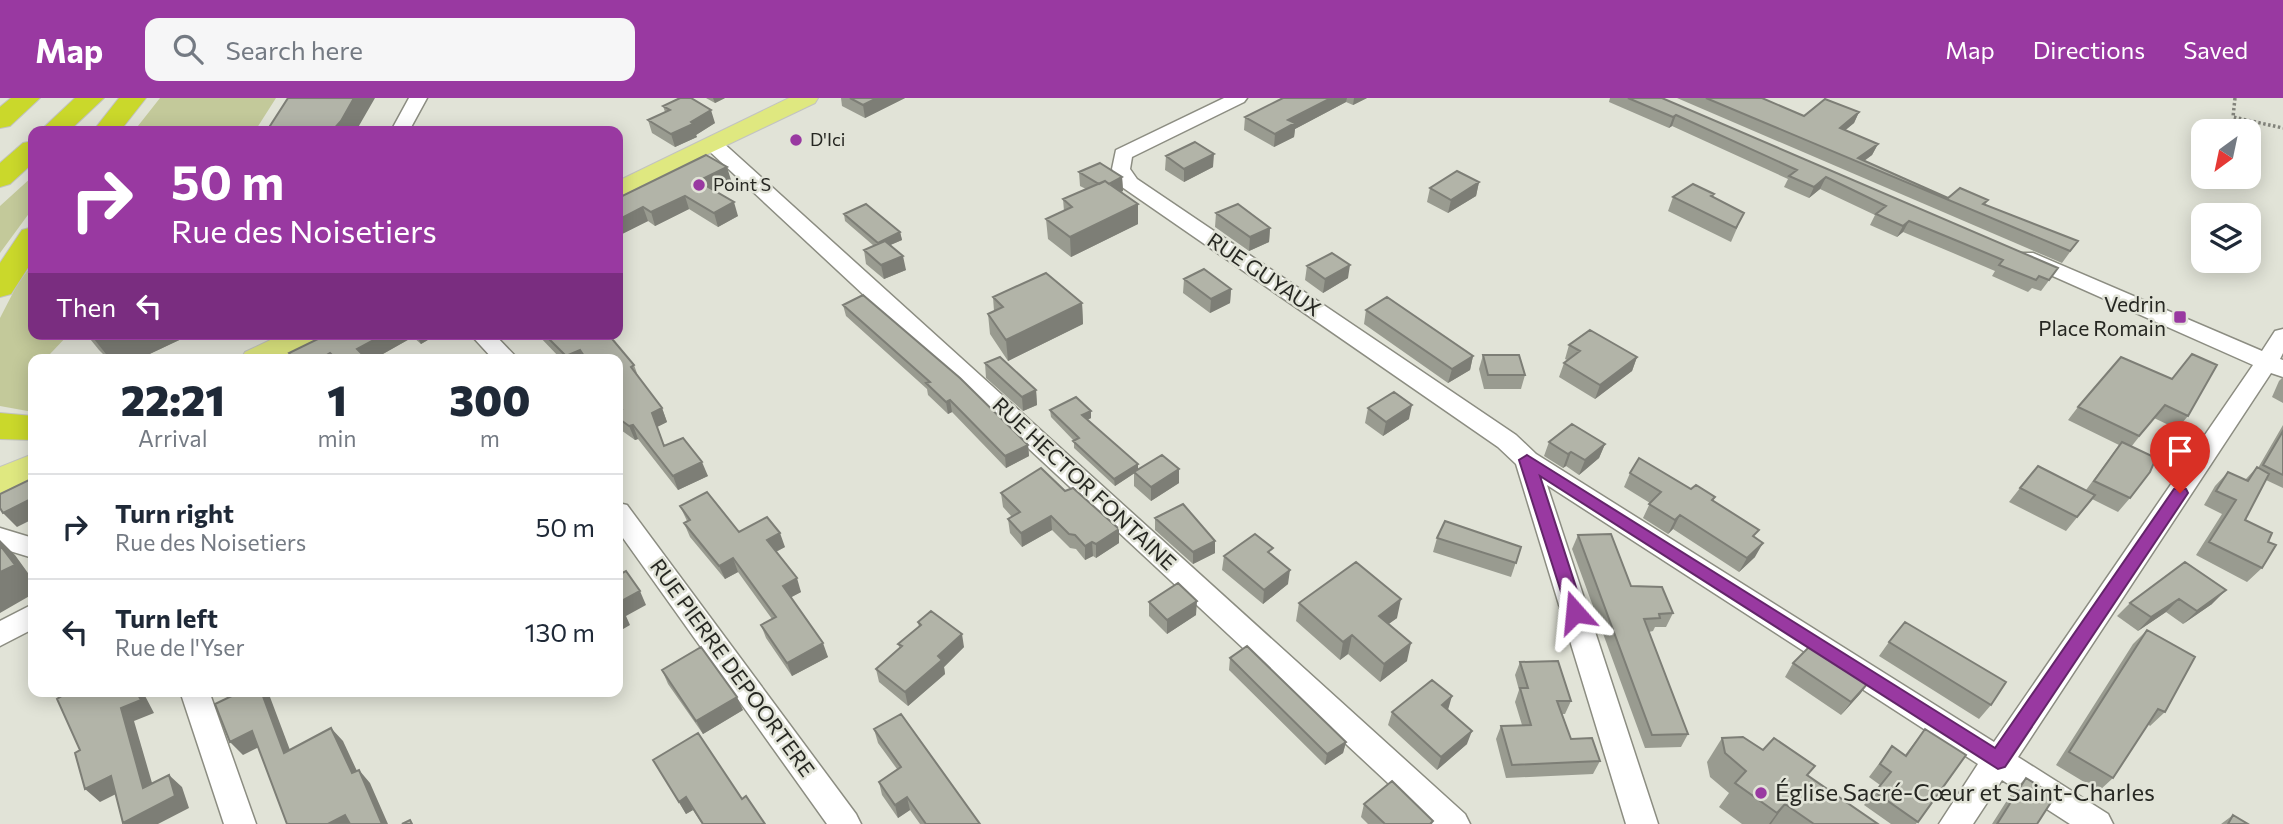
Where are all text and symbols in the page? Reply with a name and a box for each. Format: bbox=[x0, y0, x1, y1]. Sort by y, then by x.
search box bbox=[145, 18, 635, 81]
text: Map bbox=[35, 29, 103, 70]
icon: search bbox=[169, 30, 207, 68]
text: Search here bbox=[225, 34, 363, 65]
text: Map bbox=[1945, 35, 1995, 64]
text: Directions bbox=[2033, 35, 2145, 64]
text: Saved bbox=[2183, 35, 2248, 64]
north arrow bbox=[2191, 119, 2261, 189]
map controls bbox=[2191, 119, 2261, 273]
place label: D'Ici bbox=[810, 128, 845, 150]
marker: D'Ici bbox=[788, 132, 804, 148]
text: 50 m bbox=[171, 150, 284, 210]
icon: right bbox=[56, 154, 147, 245]
place label: Point S bbox=[713, 173, 771, 195]
marker: Point S bbox=[691, 177, 707, 193]
button: layers bbox=[2191, 203, 2261, 273]
text: Rue des Noisetiers bbox=[171, 210, 437, 250]
street label: RUE GUYAUX bbox=[1203, 227, 1326, 321]
icon: left bbox=[130, 287, 168, 325]
text: Then bbox=[56, 291, 116, 322]
place label: Vedrin Place Romain bbox=[2038, 291, 2166, 340]
marker: Vedrin Place Romain bbox=[2172, 309, 2188, 325]
text: 22:21 bbox=[121, 373, 225, 425]
text: 1 bbox=[327, 373, 347, 425]
text: 300 bbox=[449, 373, 530, 425]
street label: RUE HECTOR FONTAINE bbox=[988, 391, 1182, 574]
pin bbox=[2150, 421, 2210, 493]
text: Arrival bbox=[138, 424, 207, 452]
text: min bbox=[317, 424, 357, 452]
text: m bbox=[480, 424, 500, 452]
icon: arrive bbox=[2161, 432, 2199, 470]
text: Turn right bbox=[115, 497, 234, 528]
icon: right bbox=[56, 508, 94, 546]
text: 50 m bbox=[535, 511, 595, 542]
text: Rue des Noisetiers bbox=[115, 528, 306, 556]
street label: RUE PIERRE DEPOORTERE bbox=[646, 553, 821, 781]
position arrow bbox=[1538, 575, 1612, 649]
text: Turn left bbox=[115, 602, 218, 633]
icon: left bbox=[56, 613, 94, 651]
text: 130 m bbox=[524, 616, 595, 647]
text: Rue de l'Yser bbox=[115, 633, 245, 661]
place label: Église Sacré-Cœur et Saint-Charles bbox=[1775, 777, 2155, 806]
marker: Église Sacré-Cœur et Saint-Charles bbox=[1753, 785, 1769, 801]

